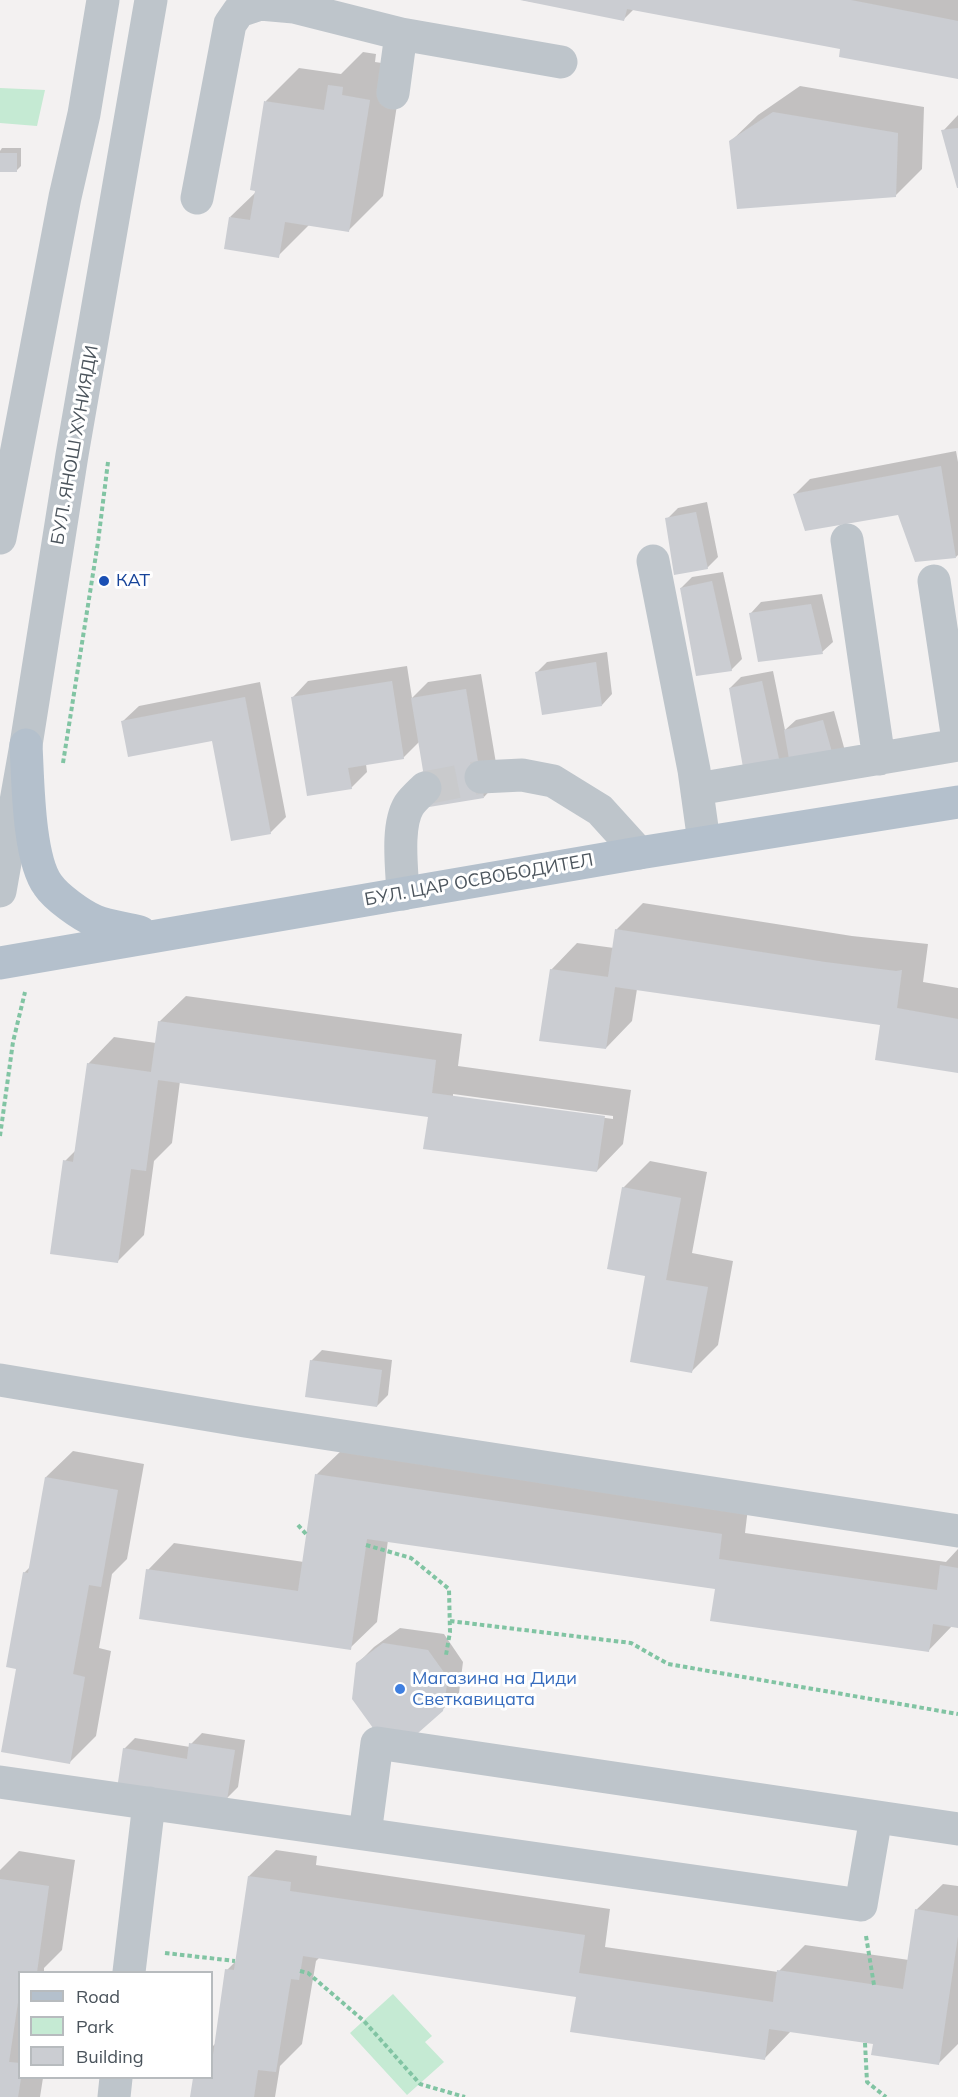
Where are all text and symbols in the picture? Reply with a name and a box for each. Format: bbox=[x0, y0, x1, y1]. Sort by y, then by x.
street label: БУЛ. ЯНОШ ХУНИЯДИ bbox=[47, 344, 103, 546]
place label: КАТ bbox=[116, 570, 150, 592]
marker: КАТ bbox=[97, 574, 111, 588]
street label: БУЛ. ЦАР ОСВОБОДИТЕЛ bbox=[363, 849, 595, 911]
place label: Магазина на Диди Светкавицата bbox=[412, 1668, 577, 1710]
marker: Магазина на Диди Светкавицата bbox=[393, 1682, 407, 1696]
legend bbox=[18, 1971, 213, 2079]
text: Road bbox=[76, 1985, 120, 2008]
text: Park bbox=[76, 2015, 114, 2038]
text: Building bbox=[76, 2045, 144, 2068]

